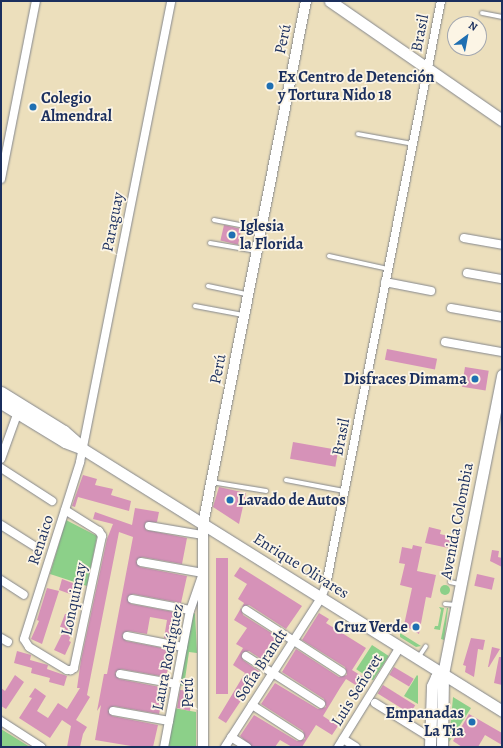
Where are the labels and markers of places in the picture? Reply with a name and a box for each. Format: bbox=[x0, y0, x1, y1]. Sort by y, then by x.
place label: Ex Centro de Detención y Tortura Nido 18 bbox=[278, 67, 435, 105]
marker: Ex Centro de Detención y Tortura Nido 18 bbox=[265, 81, 275, 91]
place label: Colegio Almendral bbox=[41, 88, 112, 126]
marker: Colegio Almendral bbox=[28, 102, 38, 112]
place label: Iglesia la Florida bbox=[240, 216, 303, 254]
marker: Iglesia la Florida bbox=[227, 230, 237, 240]
place label: Disfraces Dimama bbox=[344, 369, 467, 389]
marker: Disfraces Dimama bbox=[470, 374, 480, 384]
place label: Lavado de Autos bbox=[238, 490, 346, 510]
marker: Lavado de Autos bbox=[225, 495, 235, 505]
place label: Cruz Verde bbox=[334, 617, 408, 637]
marker: Cruz Verde bbox=[411, 622, 421, 632]
place label: Empanadas La Tia bbox=[386, 703, 464, 741]
marker: Empanadas La Tia bbox=[467, 717, 477, 727]

